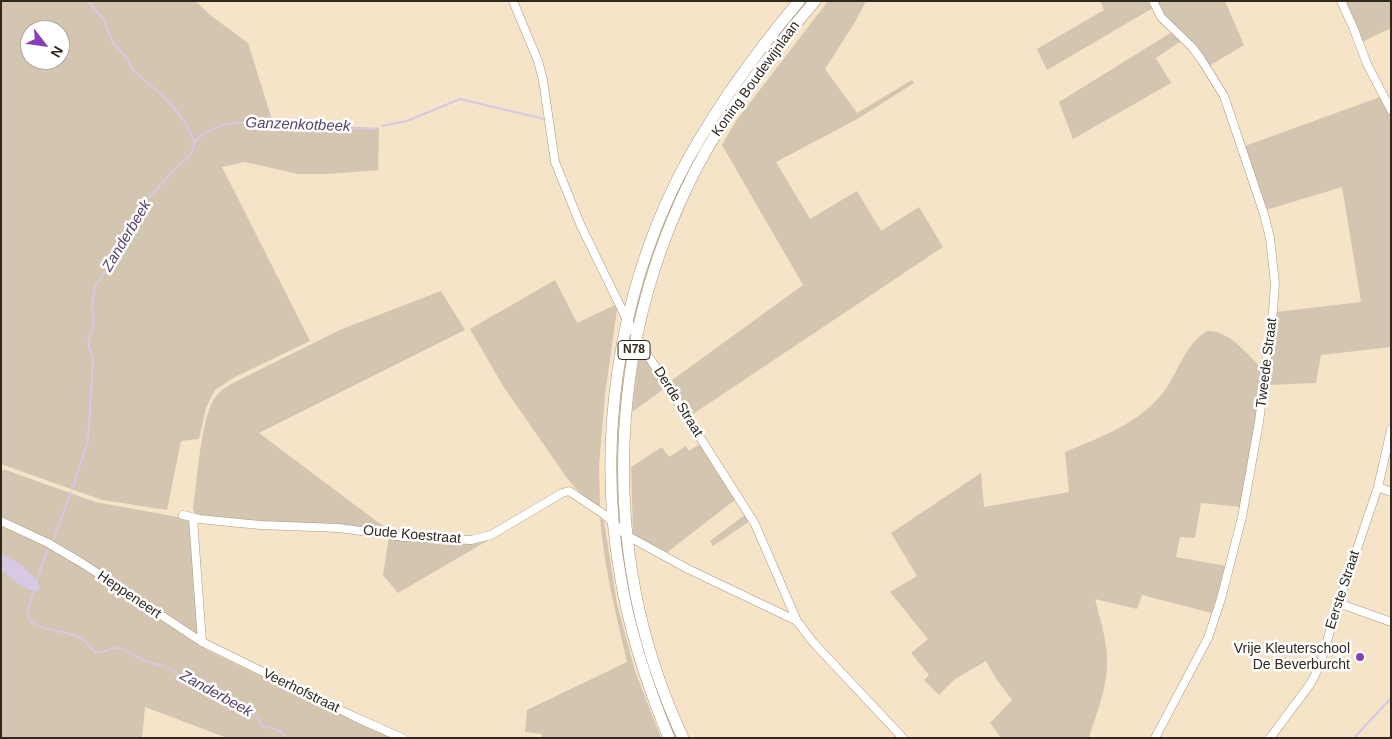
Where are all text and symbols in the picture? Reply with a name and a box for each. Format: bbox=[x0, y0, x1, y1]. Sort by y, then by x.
street label: Koning Boudewijnlaan bbox=[708, 18, 804, 140]
north arrow bbox=[20, 20, 70, 70]
text: N bbox=[48, 44, 67, 60]
water label: Ganzenkotbeek bbox=[245, 114, 351, 136]
water label: Zanderbeek bbox=[99, 197, 155, 275]
street label: Tweede Straat bbox=[1253, 317, 1281, 409]
road number: N78 bbox=[618, 340, 650, 360]
street label: Derde Straat bbox=[650, 364, 706, 440]
street label: Oude Koestraat bbox=[362, 522, 462, 548]
street label: Eerste Straat bbox=[1322, 549, 1364, 631]
street label: Heppeneert bbox=[94, 568, 164, 622]
place label: Vrije Kleuterschool De Beverburcht bbox=[1234, 641, 1350, 674]
marker: Vrije Kleuterschool De Beverburcht bbox=[1354, 651, 1366, 663]
street label: Veerhofstraat bbox=[260, 665, 342, 717]
water label: Zanderbeek bbox=[177, 667, 255, 721]

